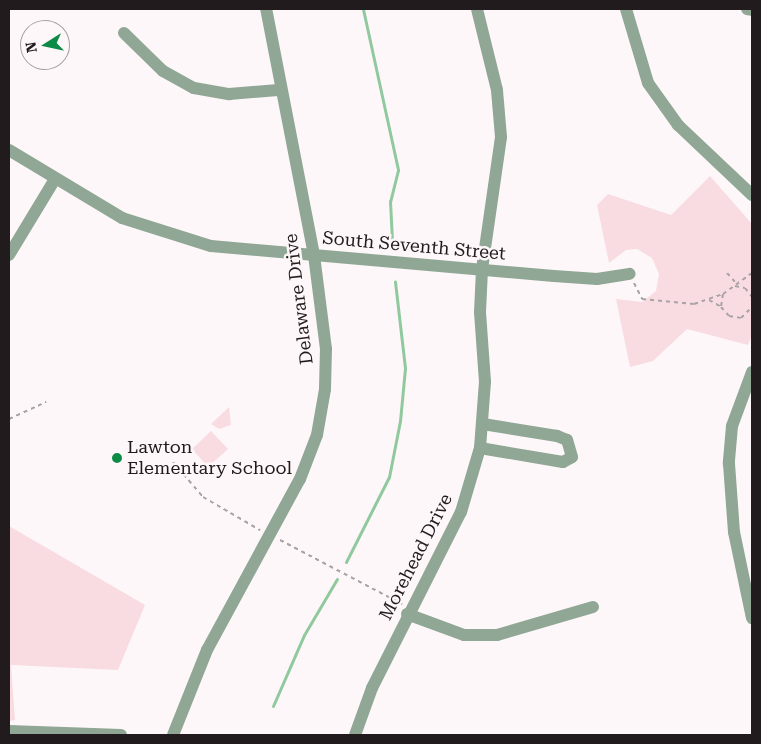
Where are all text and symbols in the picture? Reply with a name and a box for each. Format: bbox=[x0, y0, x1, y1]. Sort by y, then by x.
north arrow bbox=[20, 20, 70, 70]
text: N bbox=[22, 41, 40, 54]
street label: South Seventh Street bbox=[321, 227, 507, 265]
street label: Delaware Drive bbox=[280, 232, 318, 366]
place label: Lawton Elementary School bbox=[127, 437, 292, 479]
marker: Lawton Elementary School bbox=[111, 452, 123, 464]
street label: Morehead Drive bbox=[375, 490, 457, 624]

